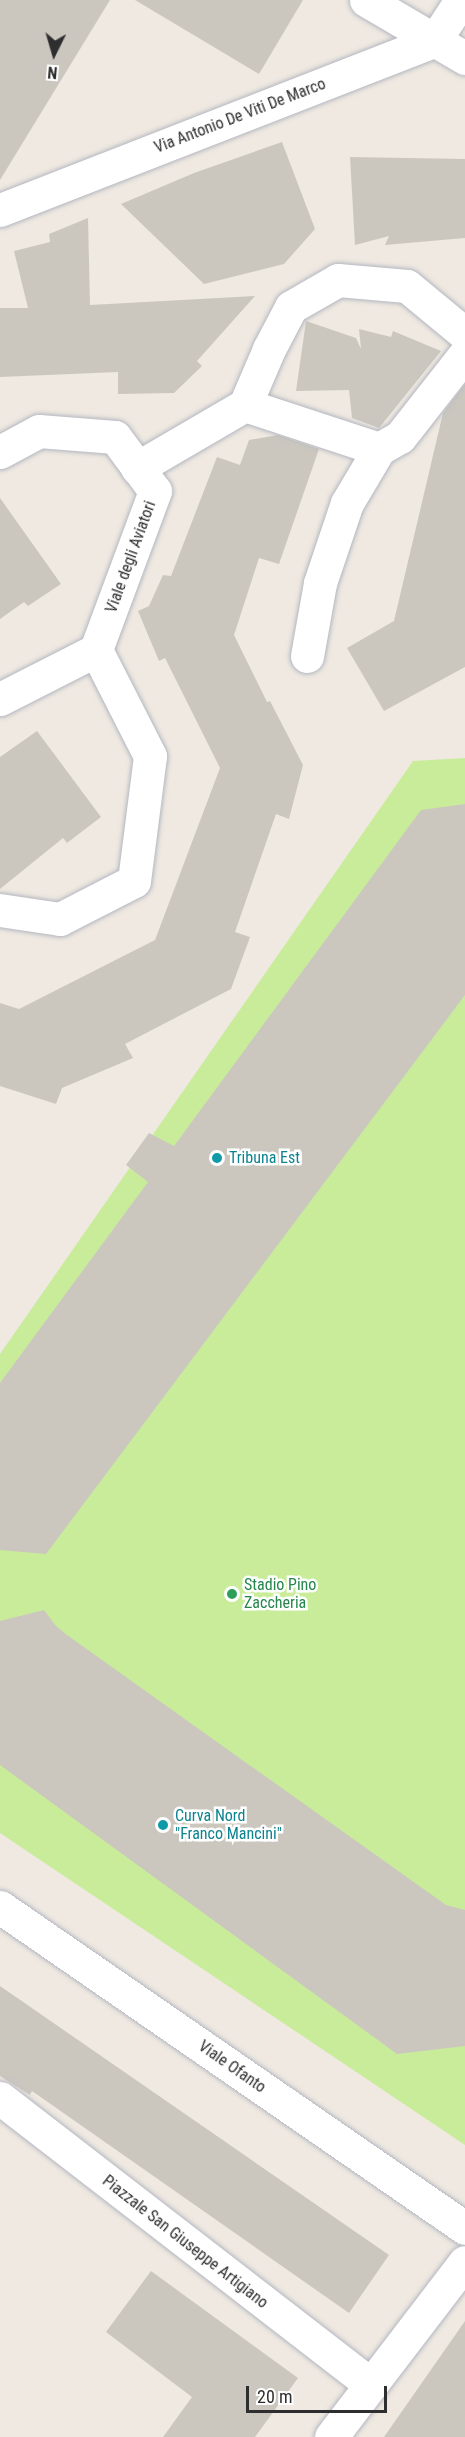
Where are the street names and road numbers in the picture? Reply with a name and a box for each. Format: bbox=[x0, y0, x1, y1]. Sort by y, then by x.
street label: Via Antonio De Viti De Marco bbox=[152, 74, 328, 158]
street label: Viale degli Aviatori bbox=[102, 498, 160, 616]
street label: Viale Ofanto bbox=[195, 2037, 269, 2097]
street label: Piazzale San Giuseppe Artigiano bbox=[98, 2171, 272, 2313]

